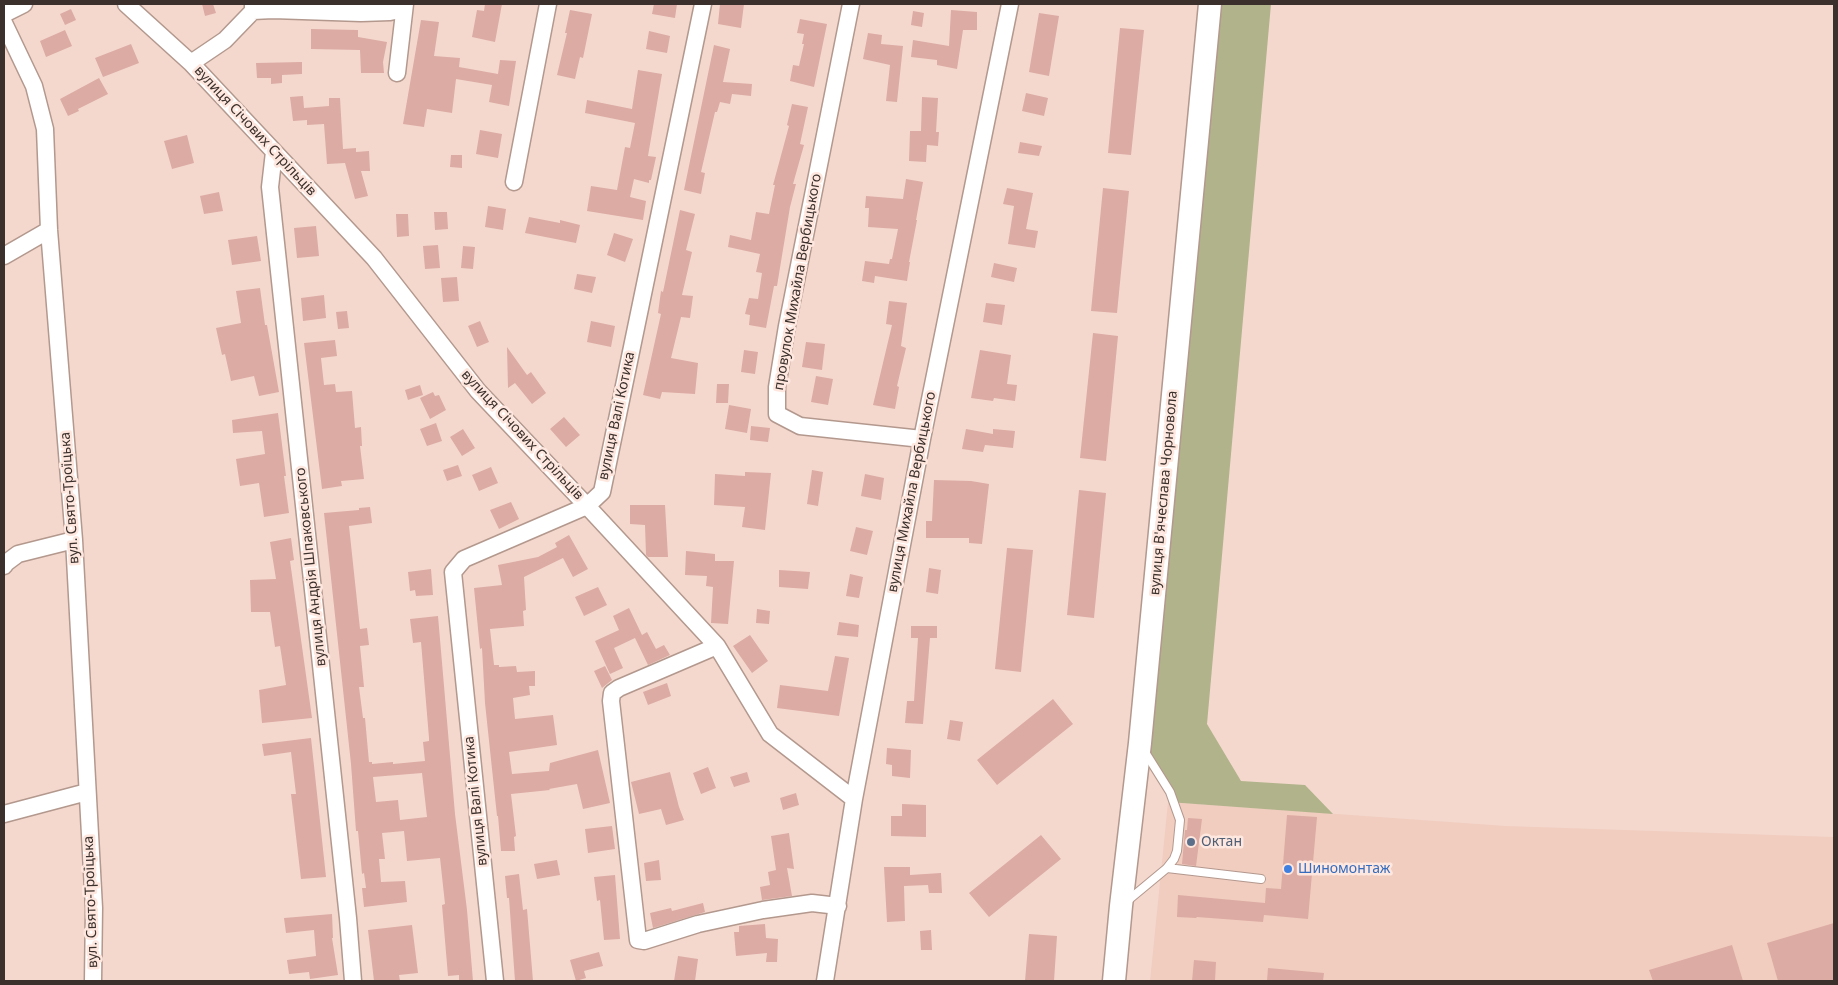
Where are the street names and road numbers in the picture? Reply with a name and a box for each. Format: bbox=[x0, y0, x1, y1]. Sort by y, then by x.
street label: вулиця Січових Стрільців bbox=[190, 63, 320, 199]
street label: провулок Михайла Вербицького bbox=[771, 172, 825, 392]
street label: вулиця Валі Котика bbox=[595, 350, 639, 482]
street label: вулиця Січових Стрільців bbox=[457, 367, 587, 503]
street label: вулиця Михайла Вербицького bbox=[884, 390, 940, 594]
street label: вулиця В'ячеслава Чорновола bbox=[1147, 390, 1181, 596]
street label: вул. Свято-Троїцька bbox=[57, 431, 83, 565]
street label: вулиця Андрія Шпаковського bbox=[292, 467, 330, 667]
street label: вулиця Валі Котика bbox=[461, 735, 491, 867]
street label: вул. Свято-Троїцька bbox=[80, 836, 102, 968]

